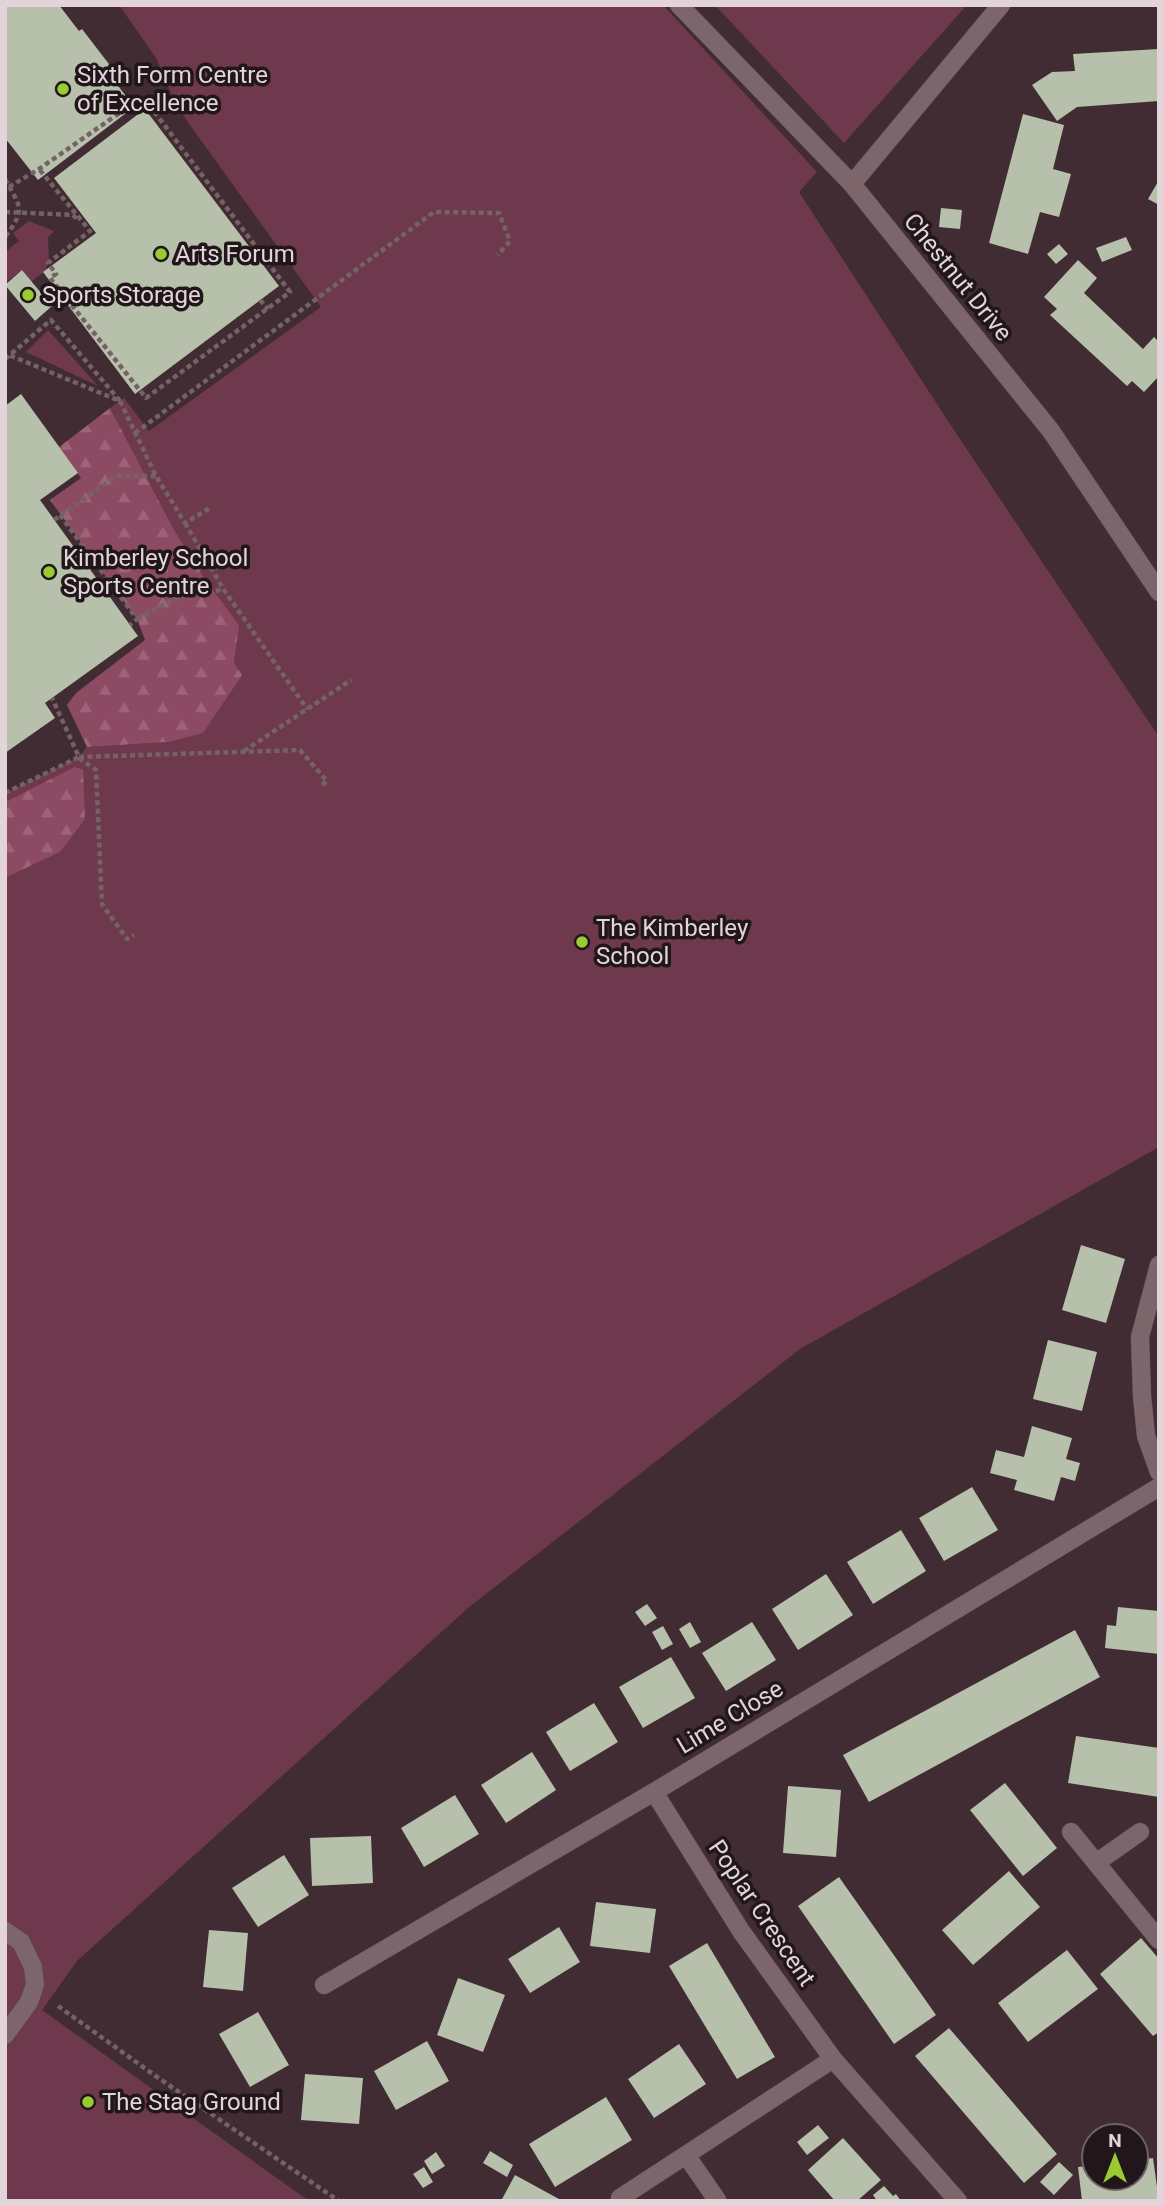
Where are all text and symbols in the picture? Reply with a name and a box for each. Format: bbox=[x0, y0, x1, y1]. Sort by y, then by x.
place label: Sixth Form Centre of Excellence bbox=[77, 61, 268, 117]
marker: Sixth Form Centre of Excellence bbox=[55, 81, 71, 97]
street label: Chestnut Drive bbox=[898, 208, 1018, 346]
place label: Arts Forum bbox=[175, 240, 295, 268]
marker: Arts Forum bbox=[153, 246, 169, 262]
place label: Sports Storage bbox=[42, 281, 201, 309]
marker: Sports Storage bbox=[20, 287, 36, 303]
place label: Kimberley School Sports Centre bbox=[63, 544, 248, 600]
marker: Kimberley School Sports Centre bbox=[41, 564, 57, 580]
place label: The Kimberley School bbox=[596, 914, 749, 970]
marker: The Kimberley School bbox=[574, 934, 590, 950]
street label: Lime Close bbox=[672, 1674, 788, 1760]
street label: Poplar Crescent bbox=[703, 1835, 821, 1991]
place label: The Stag Ground bbox=[102, 2088, 281, 2116]
marker: The Stag Ground bbox=[80, 2094, 96, 2110]
north arrow bbox=[1080, 2122, 1150, 2192]
text: N bbox=[1108, 2129, 1122, 2152]

